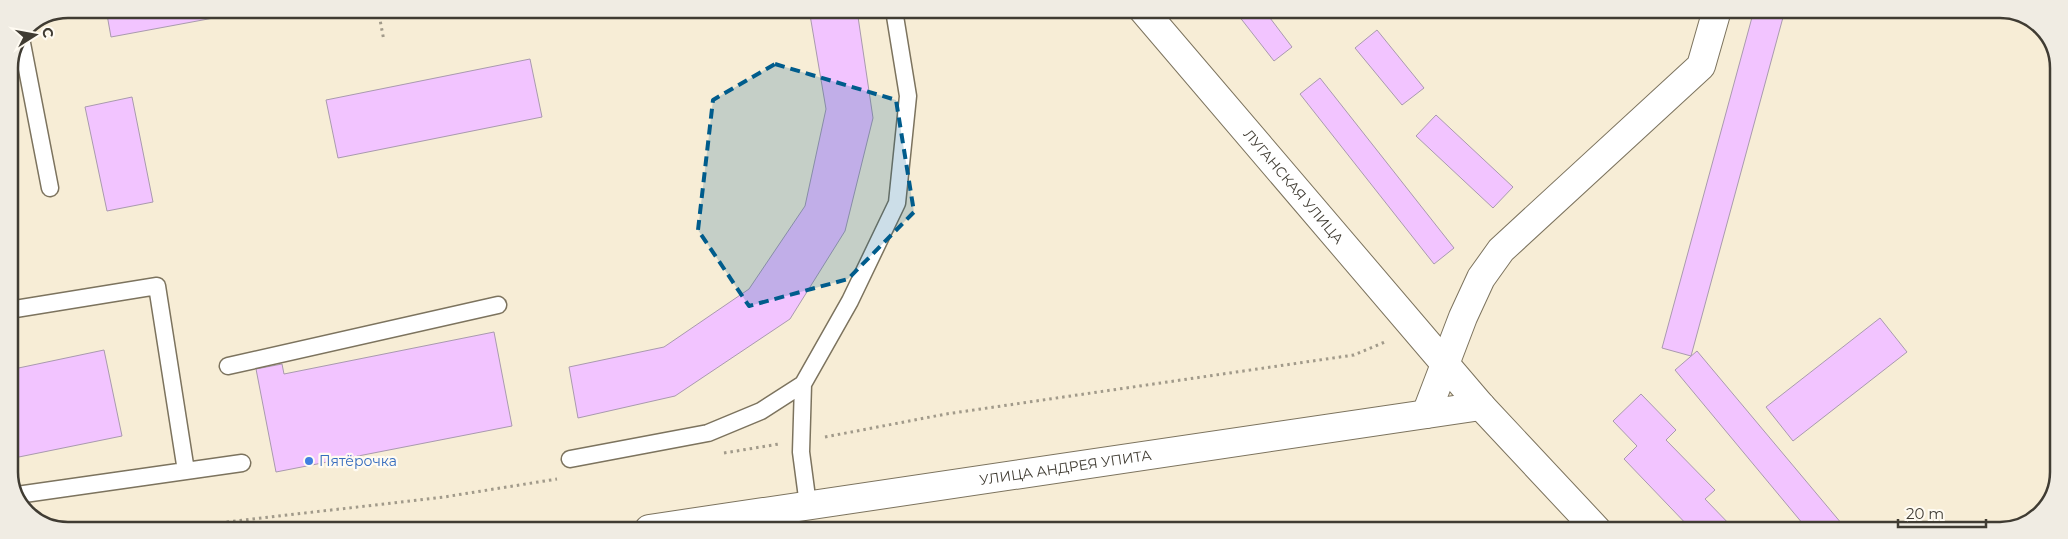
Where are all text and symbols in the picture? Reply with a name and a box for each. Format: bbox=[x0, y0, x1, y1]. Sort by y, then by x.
north arrow bbox=[10, 10, 60, 60]
text: С bbox=[38, 26, 58, 39]
street label: ЛУГАНСКАЯ УЛИЦА bbox=[1240, 125, 1348, 248]
street label: УЛИЦА АНДРЕЯ УПИТА bbox=[978, 446, 1153, 489]
place label: Пятёрочка bbox=[319, 452, 397, 470]
marker: Пятёрочка bbox=[303, 455, 315, 467]
scale bar bbox=[1898, 496, 1986, 528]
text: 20 m bbox=[1906, 504, 1944, 523]

